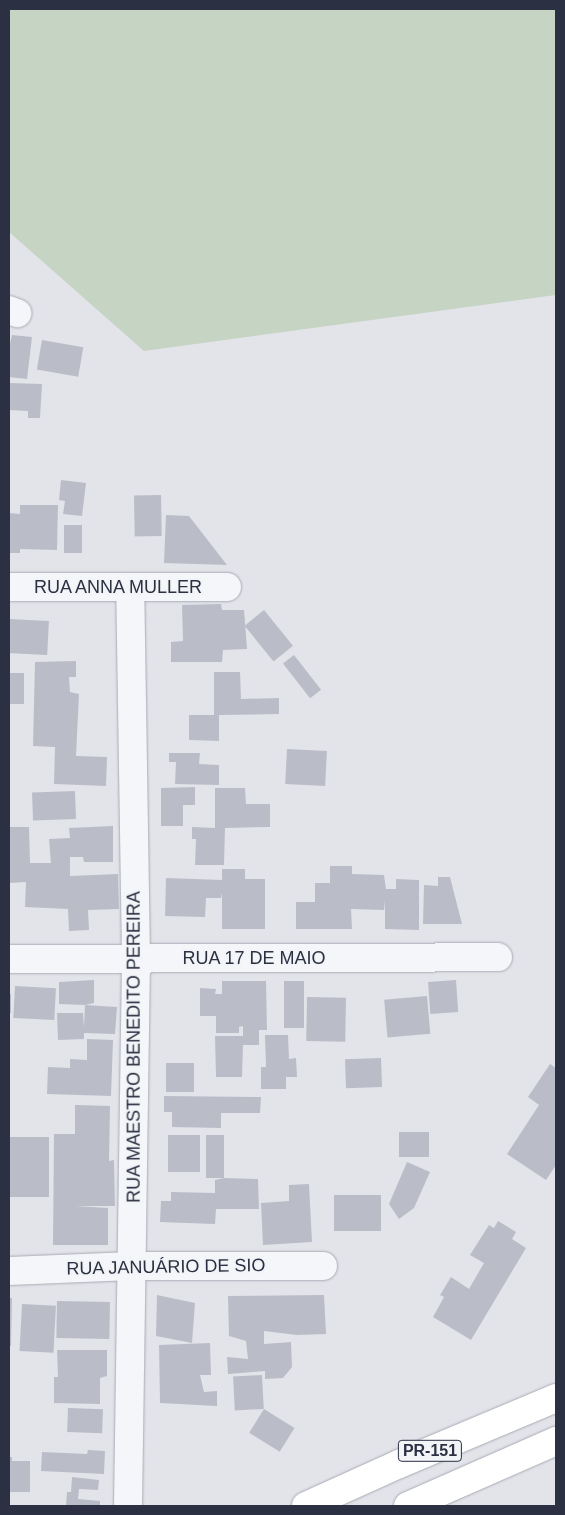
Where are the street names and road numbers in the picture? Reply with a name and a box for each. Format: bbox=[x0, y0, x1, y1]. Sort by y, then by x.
street label: RUA ANNA MULLER bbox=[32, 576, 204, 598]
street label: RUA MAESTRO BENEDITO PEREIRA bbox=[123, 891, 145, 1203]
street label: RUA 17 DE MAIO bbox=[182, 947, 326, 969]
street label: RUA JANUÁRIO DE SIO bbox=[66, 1254, 266, 1280]
road number: PR-151 bbox=[398, 1438, 462, 1464]

